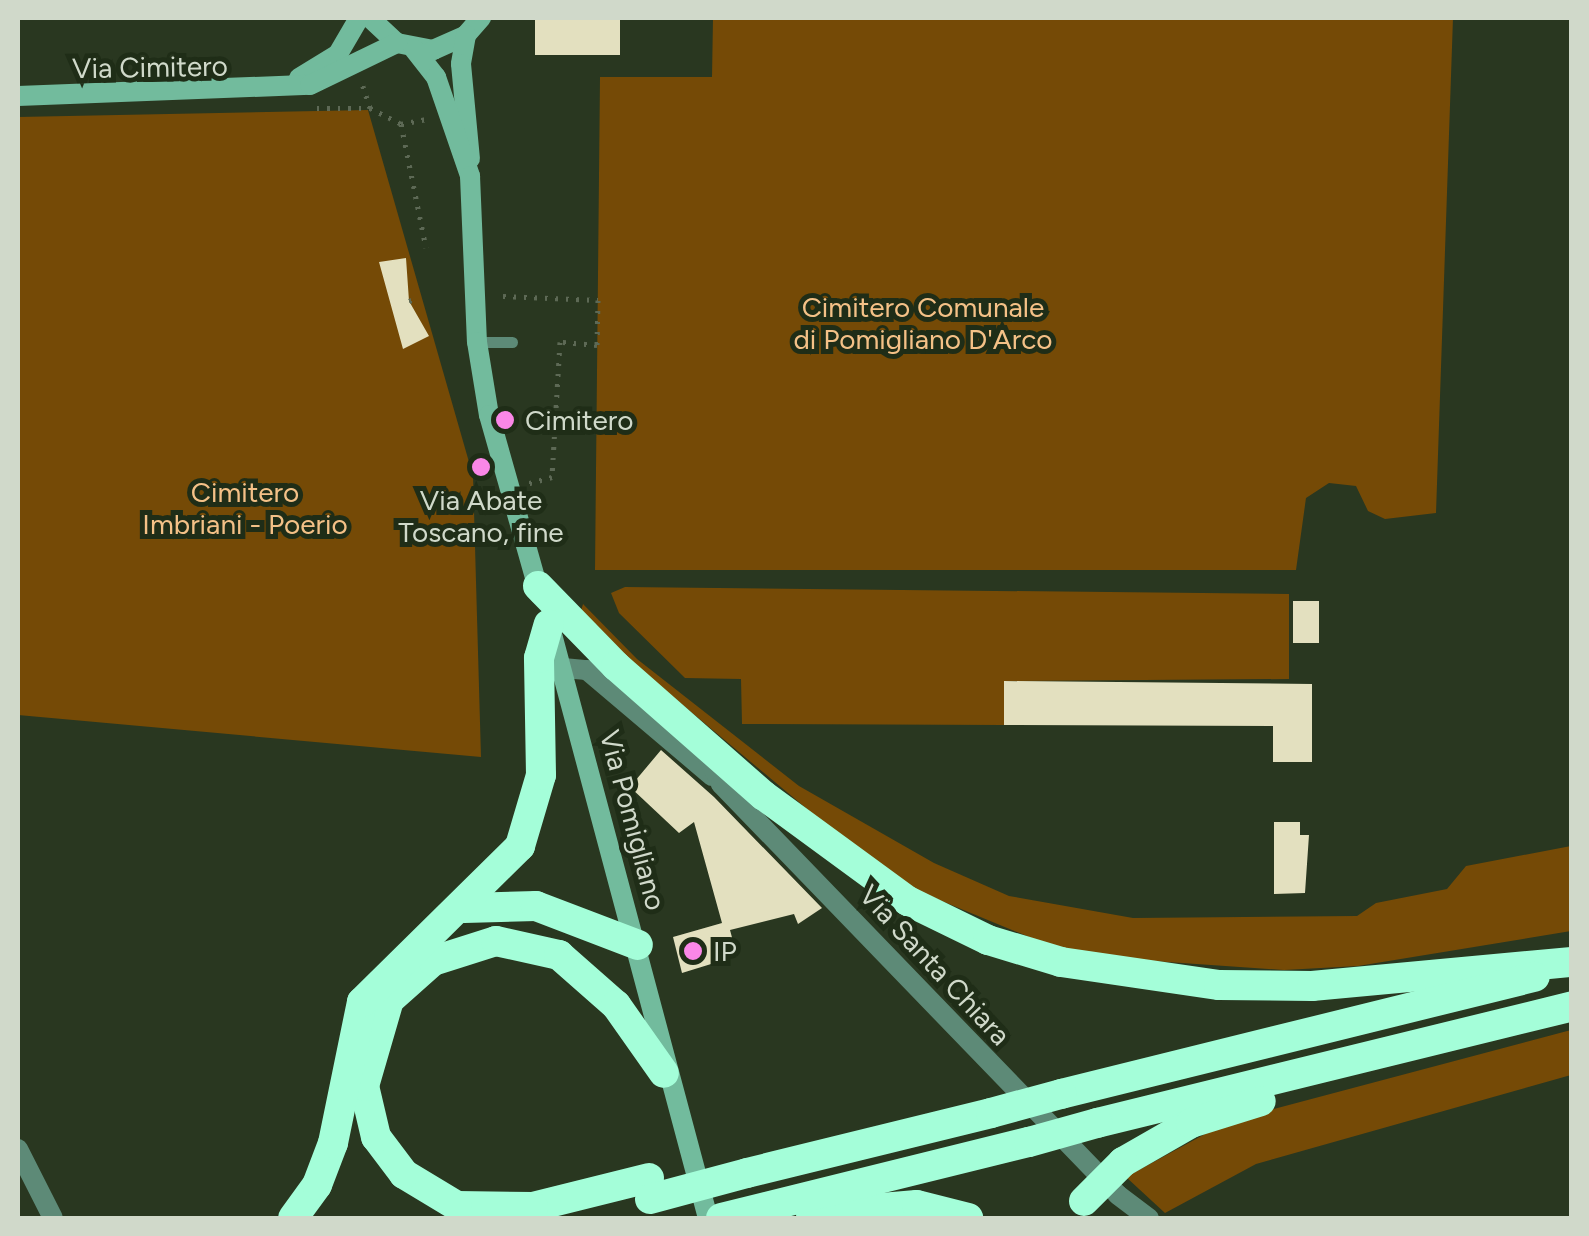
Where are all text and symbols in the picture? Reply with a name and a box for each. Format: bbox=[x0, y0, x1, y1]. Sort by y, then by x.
street label: Via Cimitero bbox=[72, 49, 228, 85]
park label: Cimitero Comunale di Pomigliano D'Arco bbox=[793, 290, 1053, 356]
place label: Cimitero bbox=[525, 403, 634, 437]
marker: Cimitero bbox=[494, 409, 516, 431]
marker: Via Abate Toscano, fine bbox=[470, 456, 492, 478]
park label: Cimitero Imbriani - Poerio bbox=[142, 475, 348, 541]
place label: Via Abate Toscano, fine bbox=[398, 483, 564, 549]
street label: Via Pomigliano bbox=[593, 726, 673, 914]
street label: Via Santa Chiara bbox=[852, 878, 1018, 1052]
place label: IP bbox=[713, 934, 737, 968]
marker: IP bbox=[682, 940, 704, 962]

